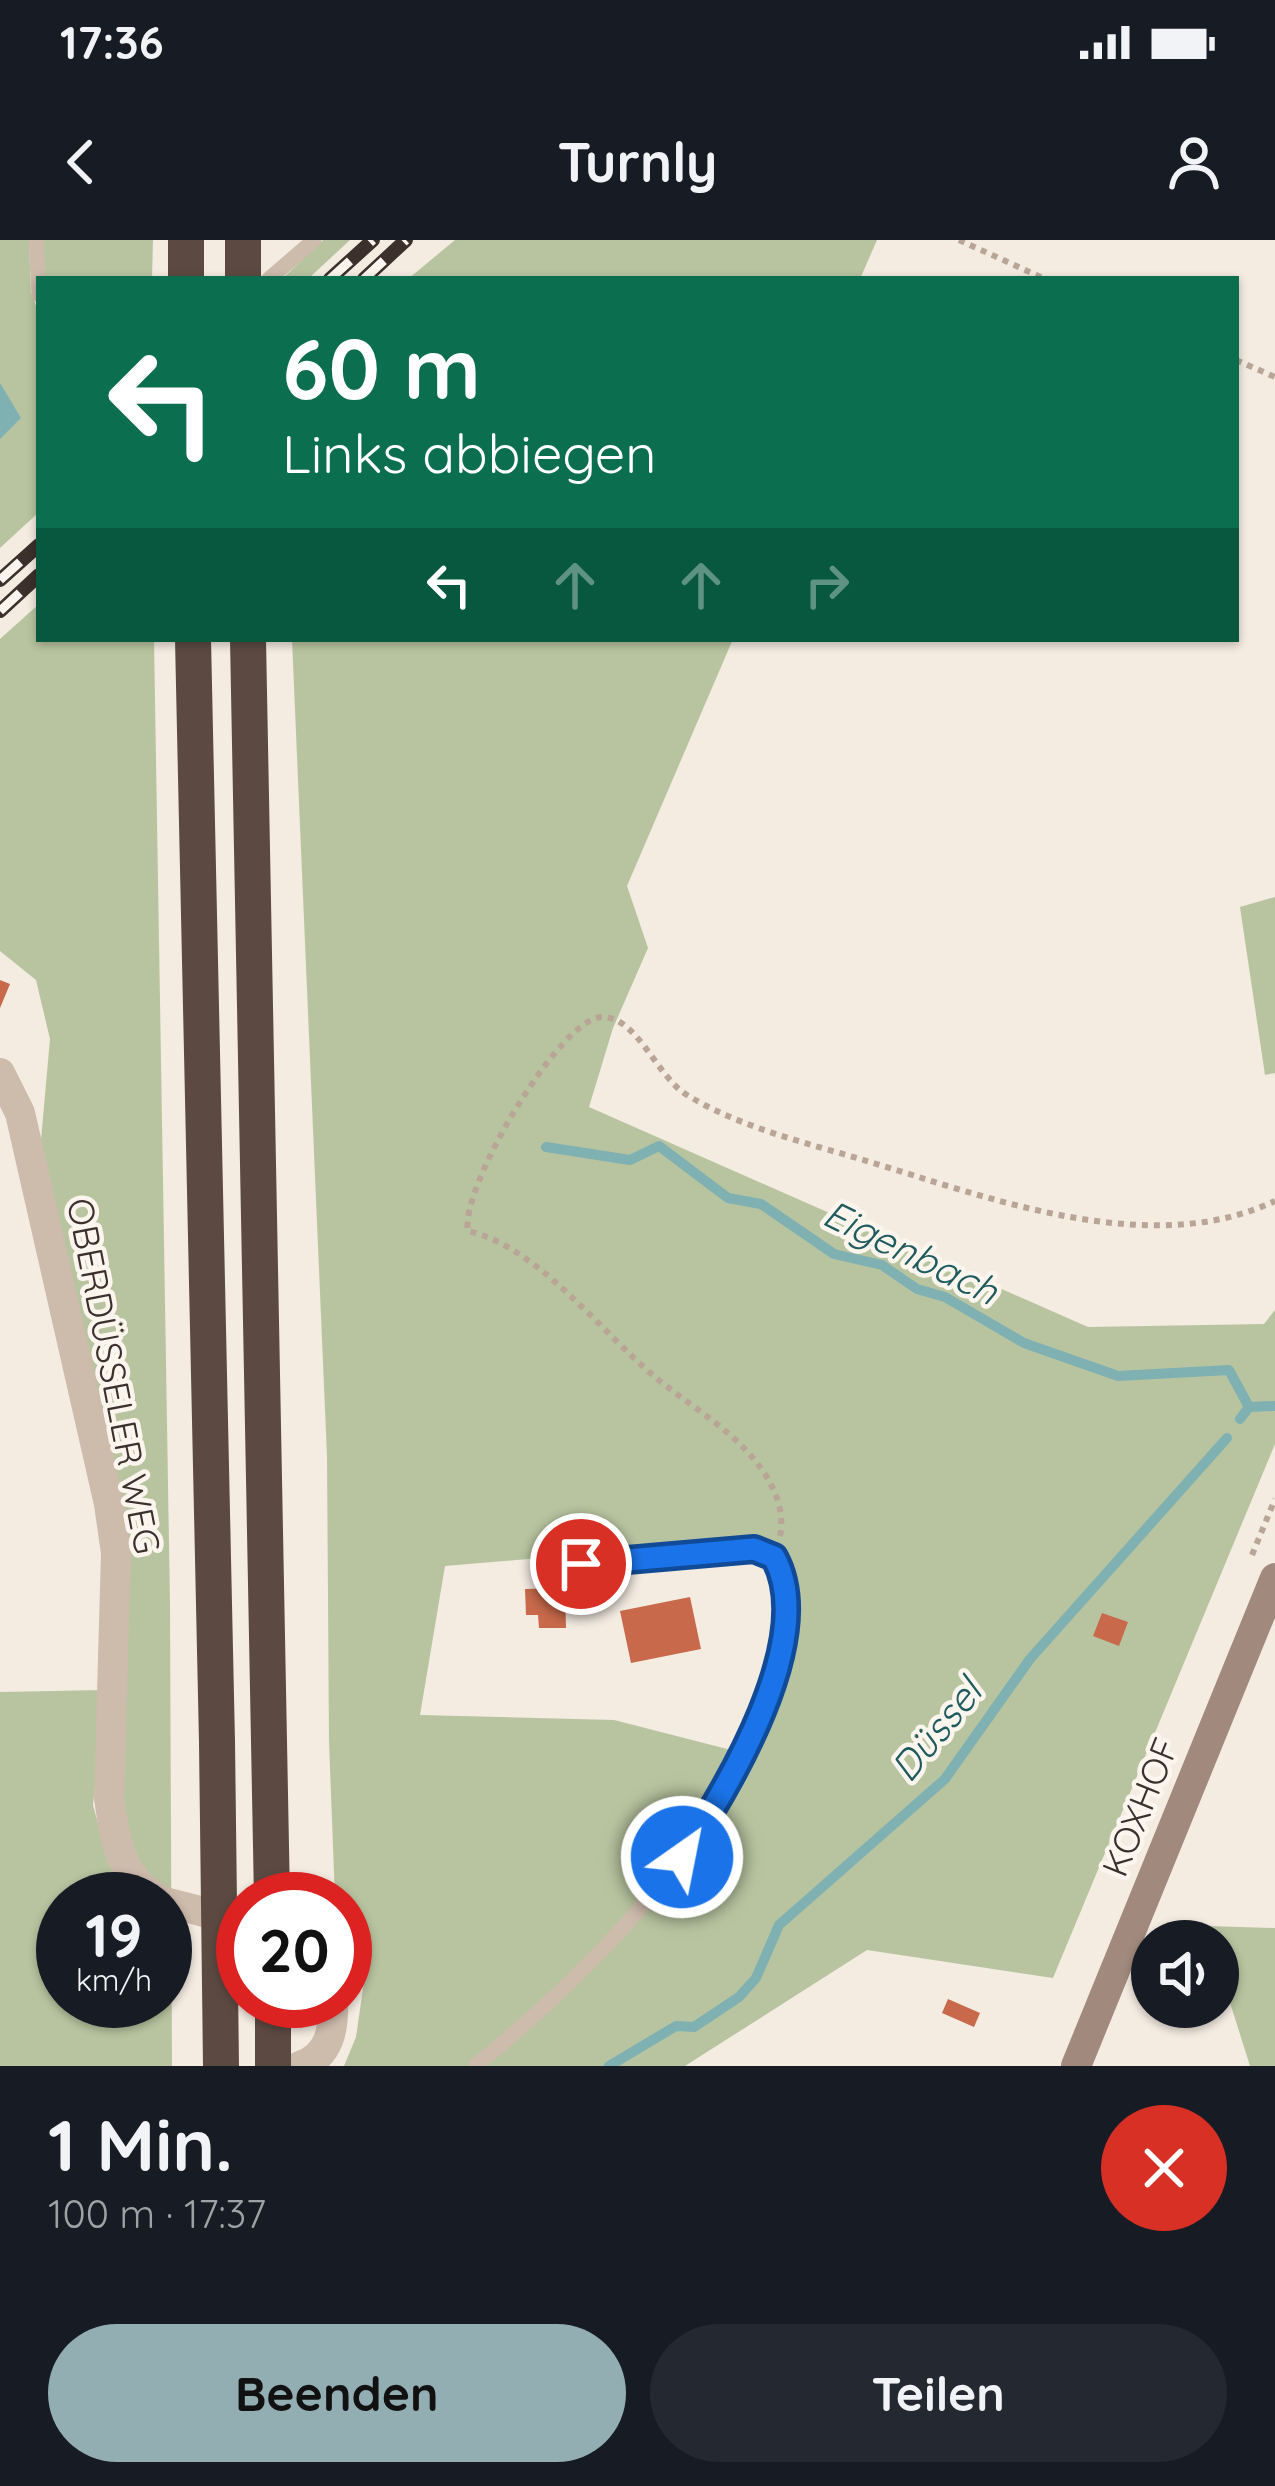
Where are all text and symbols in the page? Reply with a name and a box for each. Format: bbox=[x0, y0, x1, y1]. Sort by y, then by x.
text: 17:36 bbox=[60, 14, 164, 70]
text: Turnly bbox=[557, 128, 718, 196]
icon: back bbox=[48, 129, 114, 195]
icon: person bbox=[1161, 129, 1227, 195]
text: 60 m bbox=[282, 315, 481, 420]
icon: left bbox=[84, 324, 240, 480]
text: Links abbiegen bbox=[282, 419, 657, 487]
icon: left bbox=[416, 552, 482, 618]
icon: ahead bbox=[542, 552, 608, 618]
icon: ahead bbox=[668, 552, 734, 618]
icon: right bbox=[794, 552, 860, 618]
water label: Eigenbach bbox=[816, 1188, 1007, 1315]
street label: OBERDÜSSELER WEG bbox=[58, 1194, 171, 1558]
pin bbox=[530, 1513, 632, 1615]
icon: arrive bbox=[548, 1531, 614, 1597]
water label: Düssel bbox=[879, 1665, 994, 1791]
street label: KOXHOF bbox=[1091, 1731, 1188, 1883]
position arrow bbox=[619, 1794, 745, 1920]
speed limit sign: 20 bbox=[216, 1872, 372, 2028]
text: 19 bbox=[85, 1897, 143, 1972]
map controls bbox=[1131, 1920, 1239, 2028]
button: sound bbox=[1131, 1920, 1239, 2028]
text: km/h bbox=[76, 1961, 152, 1999]
text: 1 Min. bbox=[48, 2099, 233, 2189]
button: close bbox=[1101, 2105, 1227, 2231]
text: 100 m · 17:37 bbox=[48, 2189, 266, 2238]
button: Beenden bbox=[48, 2324, 626, 2462]
button: Teilen bbox=[650, 2324, 1227, 2462]

